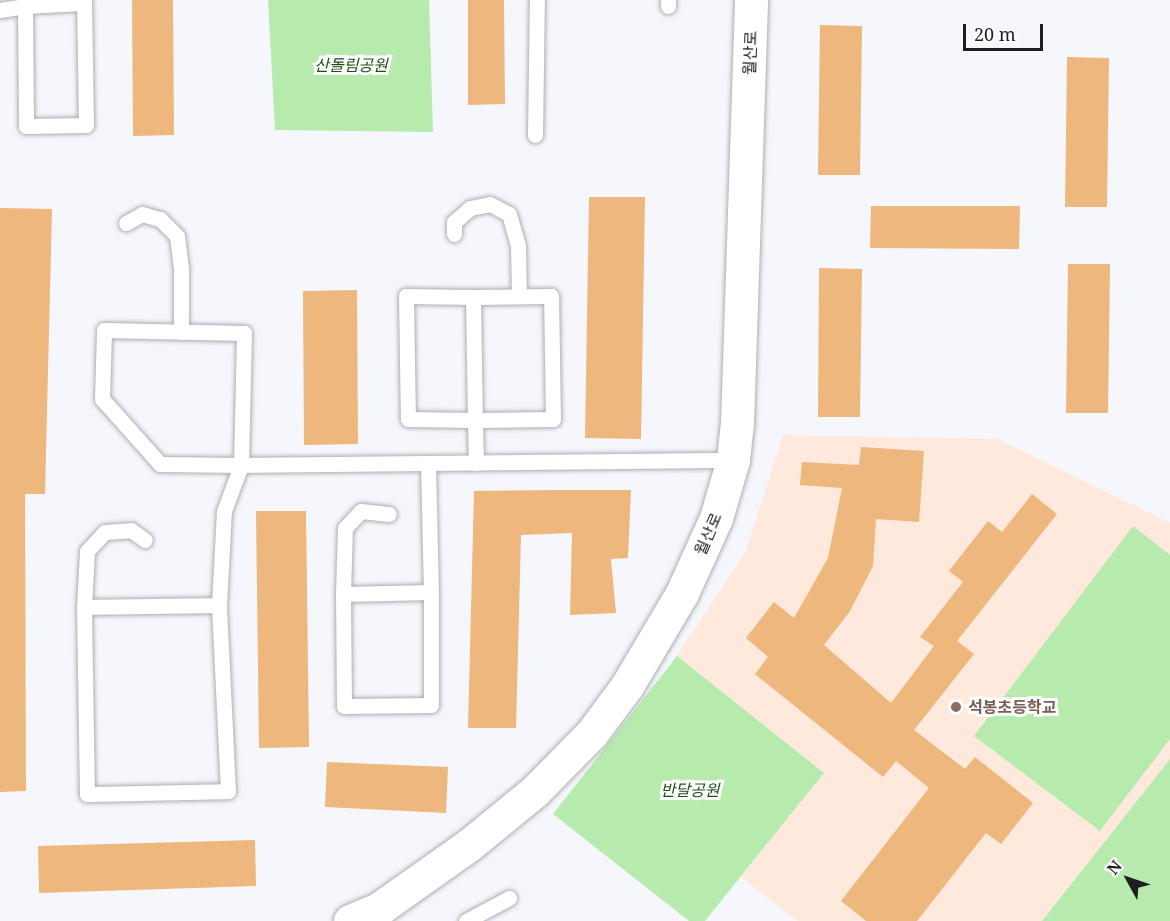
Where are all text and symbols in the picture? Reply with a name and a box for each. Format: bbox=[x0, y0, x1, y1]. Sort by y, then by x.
scale bar bbox=[966, 12, 1046, 50]
text: 20 m bbox=[974, 22, 1016, 46]
street label: 월산로 bbox=[740, 31, 760, 75]
park label: 산돌림공원 bbox=[314, 55, 388, 75]
street label: 월산로 bbox=[691, 510, 725, 558]
place label: 석봉초등학교 bbox=[968, 697, 1056, 717]
marker: 석봉초등학교 bbox=[949, 700, 963, 714]
park label: 반달공원 bbox=[661, 780, 719, 800]
north arrow bbox=[1098, 849, 1158, 909]
text: N bbox=[1102, 856, 1127, 879]

